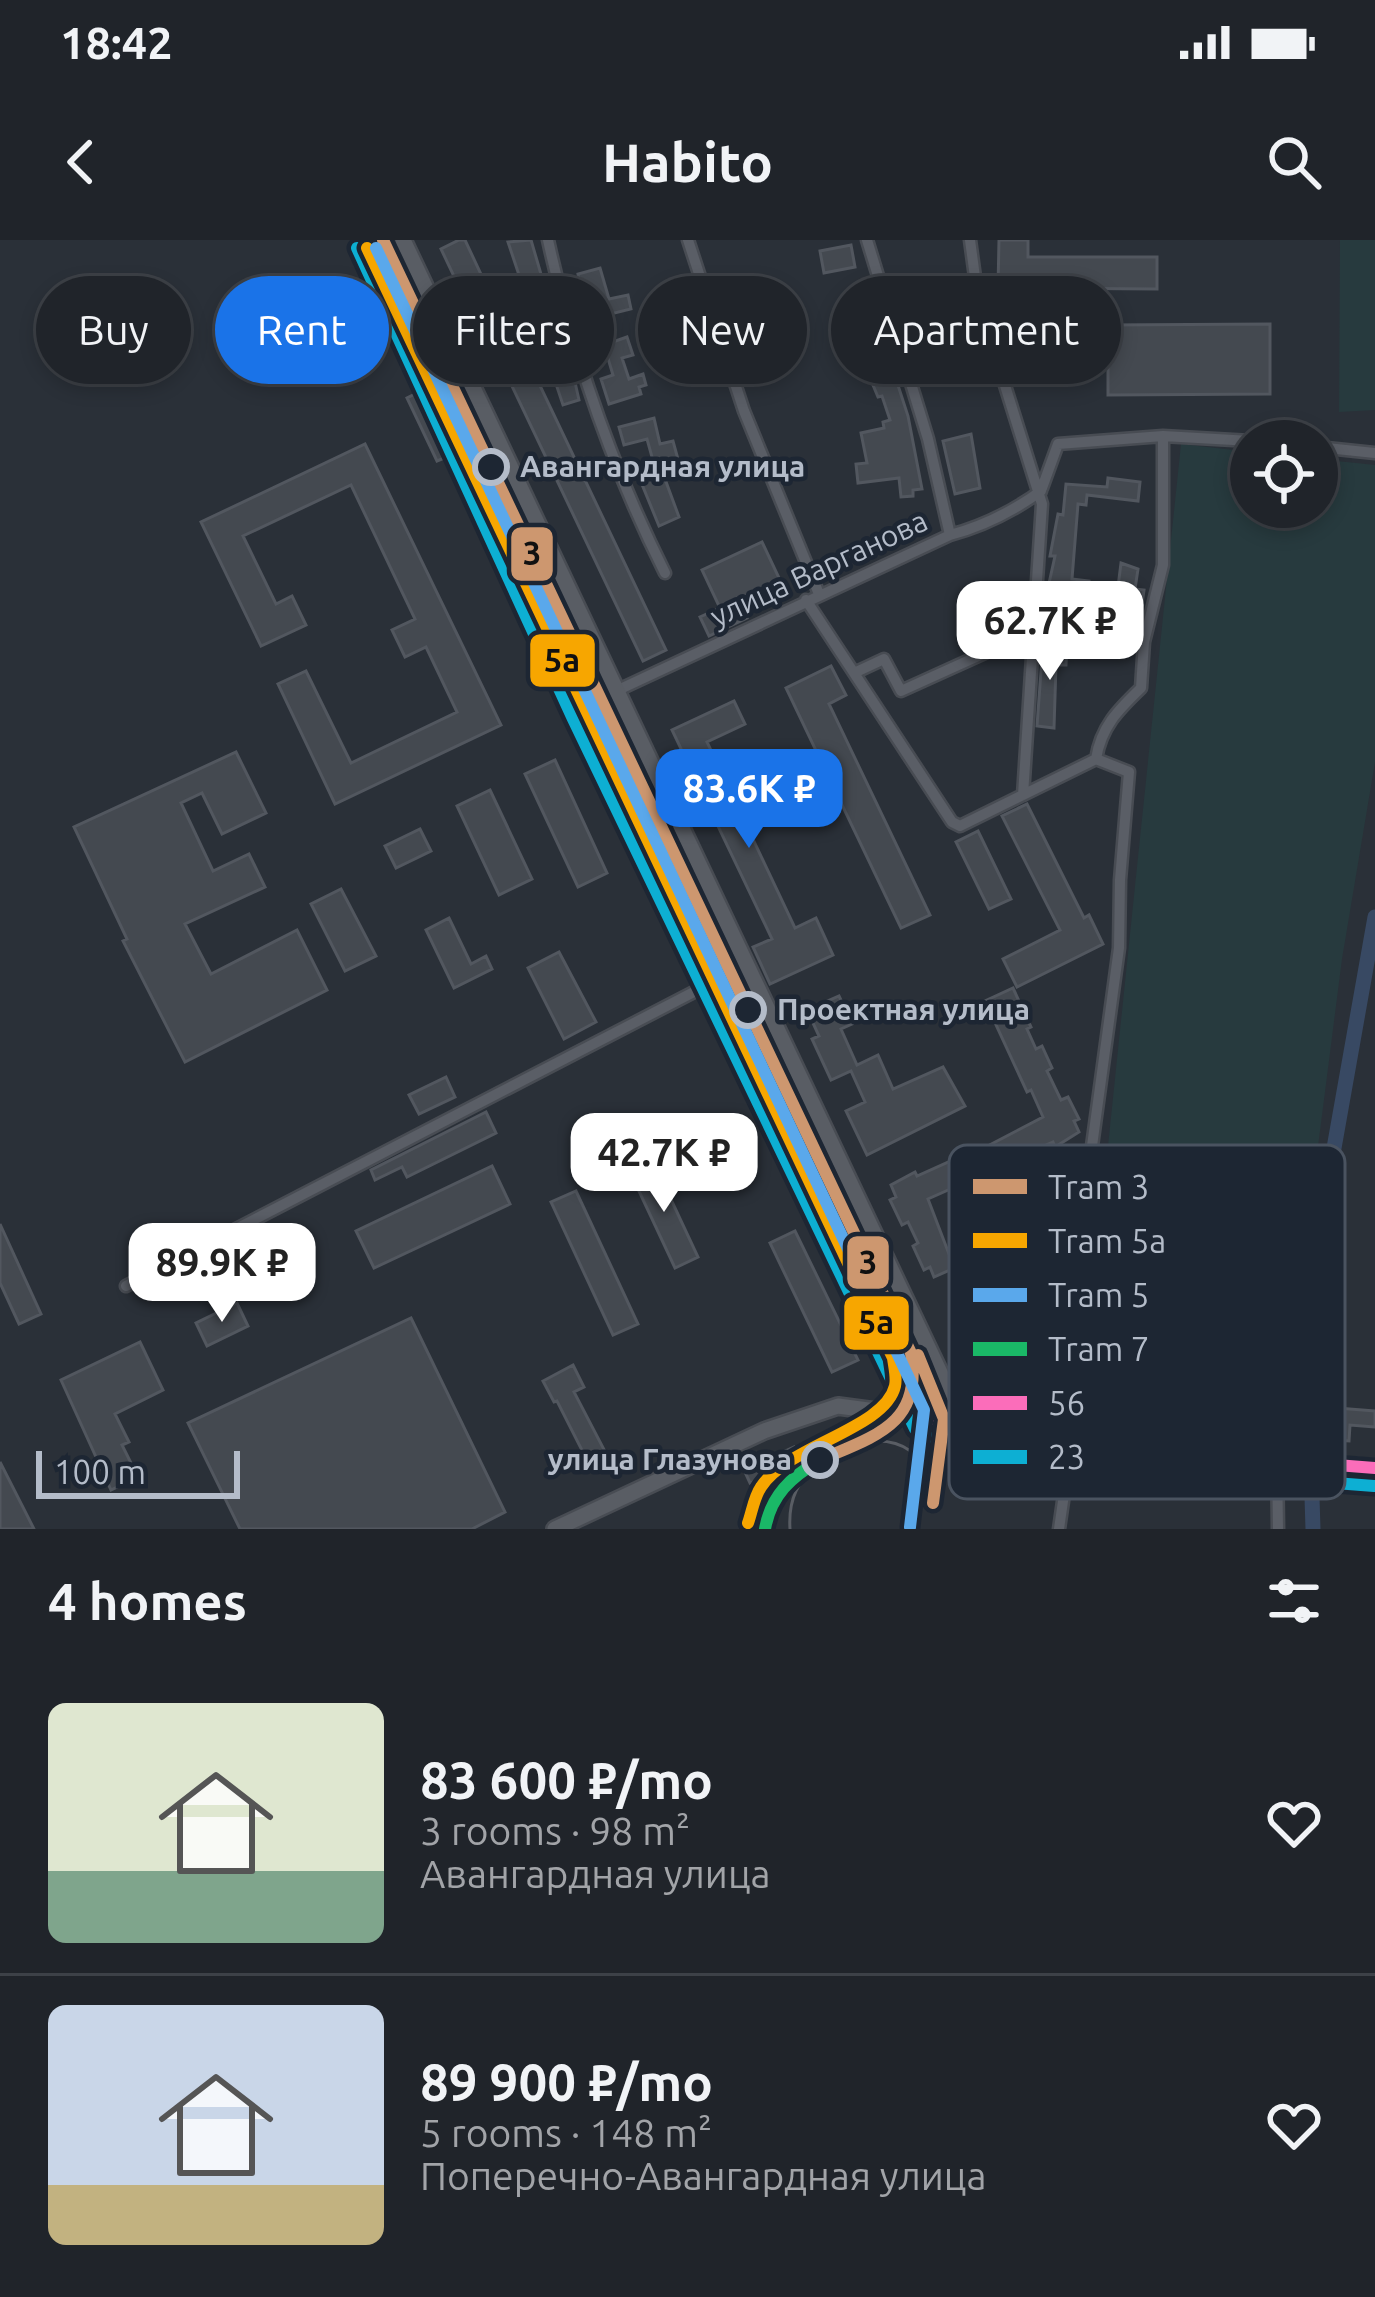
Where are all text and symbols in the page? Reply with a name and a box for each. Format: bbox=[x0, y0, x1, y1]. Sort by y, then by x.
text: 18:42 bbox=[60, 17, 173, 68]
icon: back bbox=[48, 129, 114, 195]
icon: search bbox=[1261, 129, 1327, 195]
text: Habito bbox=[602, 132, 773, 192]
chip: Buy bbox=[36, 276, 191, 384]
chip: Rent bbox=[215, 276, 389, 384]
chip: Filters bbox=[413, 276, 614, 384]
chip: New bbox=[638, 276, 807, 384]
chip: Apartment bbox=[831, 276, 1121, 384]
map controls bbox=[1230, 420, 1338, 528]
button: locate bbox=[1230, 420, 1338, 528]
place label: Авангардная улица bbox=[520, 449, 805, 483]
marker: Авангардная улица bbox=[474, 450, 508, 484]
street label: улица Варганова bbox=[705, 503, 933, 633]
line badge: 3 bbox=[509, 525, 555, 583]
text: 3 bbox=[523, 534, 541, 571]
pin: 62.7K ₽ bbox=[939, 581, 1161, 683]
text: 62.7K ₽ bbox=[984, 598, 1116, 641]
line badge: 5а bbox=[528, 632, 597, 689]
text: 5а bbox=[544, 641, 580, 678]
pin: 83.6K ₽ bbox=[638, 749, 860, 851]
text: 83.6K ₽ bbox=[683, 766, 815, 809]
place label: Проектная улица bbox=[777, 992, 1030, 1026]
marker: Проектная улица bbox=[731, 993, 765, 1027]
pin: 42.7K ₽ bbox=[553, 1113, 775, 1215]
text: 42.7K ₽ bbox=[598, 1130, 730, 1173]
legend bbox=[949, 1145, 1345, 1499]
text: Tram 3 bbox=[1048, 1168, 1149, 1205]
text: Tram 5а bbox=[1048, 1222, 1166, 1259]
pin: 89.9K ₽ bbox=[111, 1223, 333, 1325]
line badge: 3 bbox=[845, 1234, 891, 1291]
text: 89.9K ₽ bbox=[156, 1240, 288, 1283]
text: 3 bbox=[859, 1243, 877, 1280]
text: Tram 5 bbox=[1048, 1276, 1149, 1313]
line badge: 5а bbox=[842, 1294, 911, 1352]
text: 5а bbox=[858, 1303, 894, 1340]
text: Tram 7 bbox=[1048, 1330, 1149, 1367]
text: 56 bbox=[1048, 1384, 1085, 1421]
text: 23 bbox=[1048, 1438, 1085, 1475]
place label: улица Глазунова bbox=[548, 1442, 792, 1476]
marker: улица Глазунова bbox=[803, 1443, 837, 1477]
scale bar bbox=[36, 1445, 240, 1498]
text: 100 m bbox=[54, 1453, 146, 1490]
icon: filters bbox=[1261, 1568, 1327, 1634]
text: 4 homes bbox=[48, 1572, 247, 1630]
icon: home bbox=[144, 1751, 288, 1895]
text: 83 600 ₽/mo bbox=[420, 1751, 713, 1809]
icon: heart bbox=[1261, 1790, 1327, 1856]
text: 3 rooms · 98 m² bbox=[420, 1809, 690, 1852]
text: Авангардная улица bbox=[420, 1852, 771, 1895]
icon: home bbox=[144, 2053, 288, 2197]
text: 89 900 ₽/mo bbox=[420, 2053, 713, 2111]
icon: heart bbox=[1261, 2092, 1327, 2158]
text: 5 rooms · 148 m² bbox=[420, 2111, 712, 2154]
text: Поперечно-Авангардная улица bbox=[420, 2154, 987, 2197]

